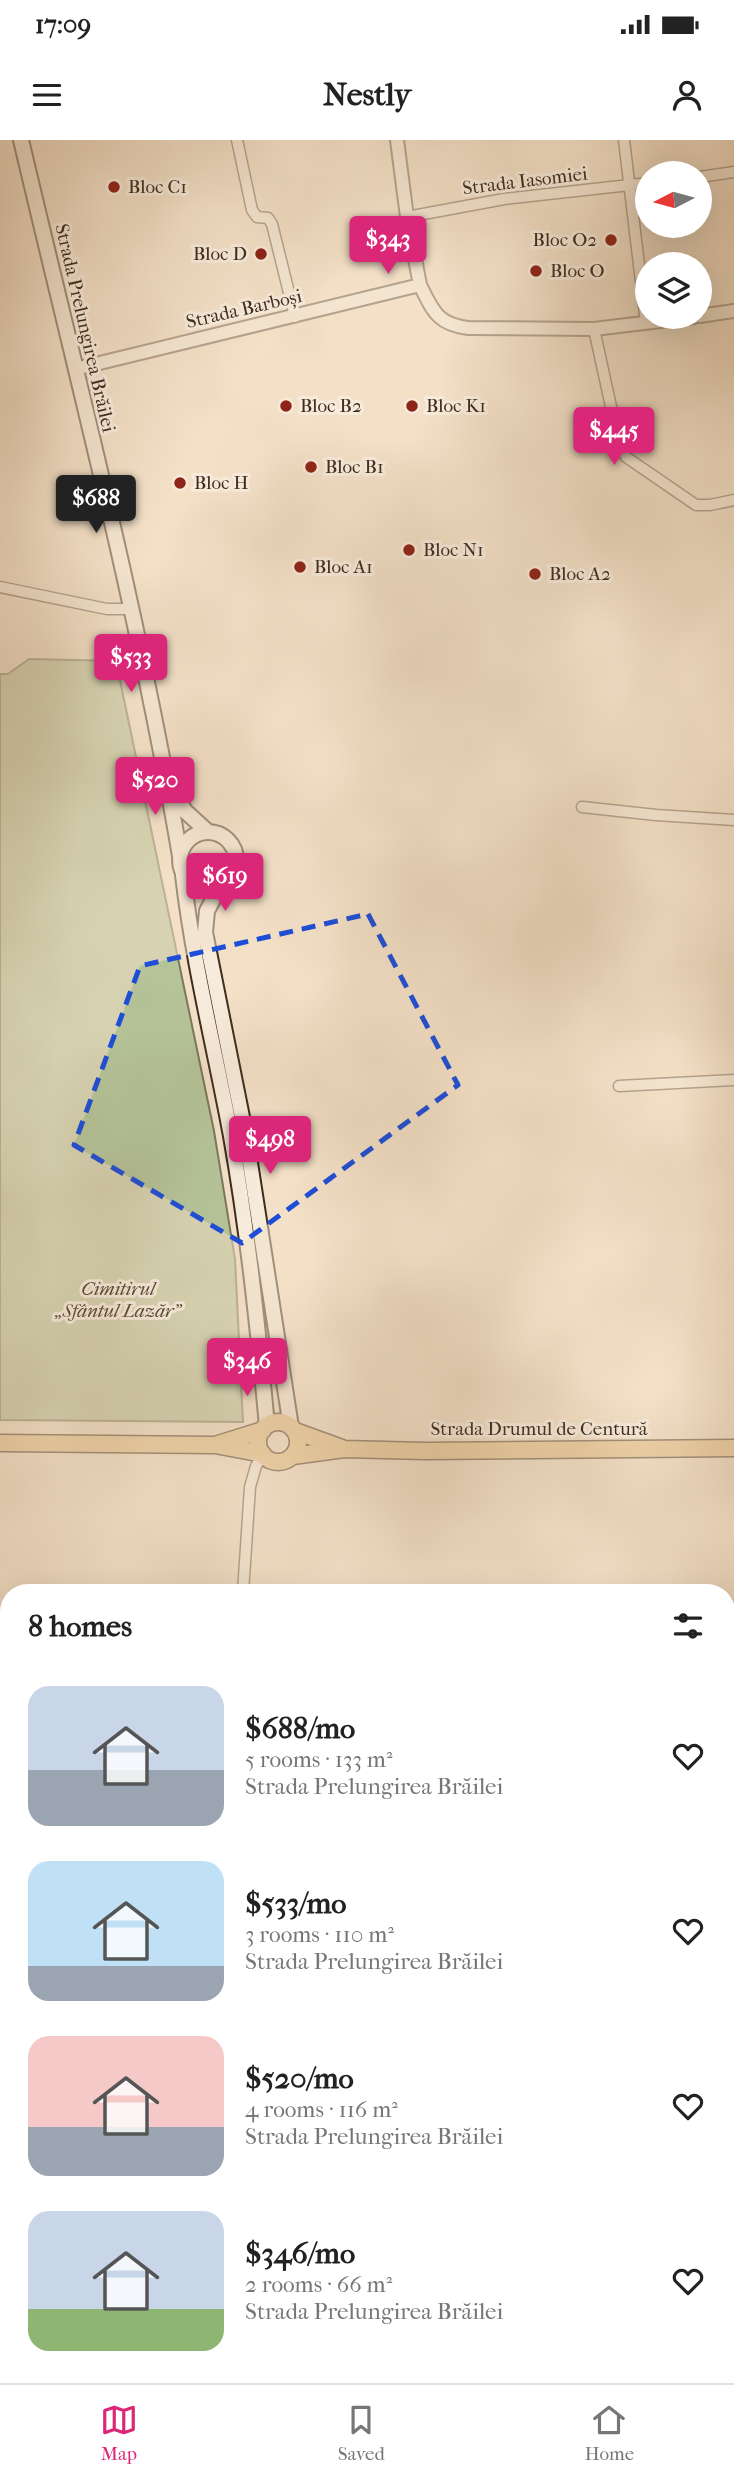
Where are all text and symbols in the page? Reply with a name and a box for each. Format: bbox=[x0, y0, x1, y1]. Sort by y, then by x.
text: 17:09 bbox=[35, 9, 91, 40]
icon: menu bbox=[28, 76, 66, 114]
text: Nestly bbox=[323, 76, 411, 113]
icon: person bbox=[668, 76, 706, 114]
north arrow bbox=[635, 161, 712, 238]
map controls bbox=[635, 161, 712, 329]
street label: Strada Iasomiei bbox=[461, 162, 589, 200]
place label: Bloc C1 bbox=[128, 176, 187, 198]
marker: Bloc C1 bbox=[106, 179, 122, 195]
pin: $343 bbox=[347, 216, 429, 276]
street label: Strada Prelungirea Brăilei bbox=[50, 222, 120, 435]
text: $343 bbox=[365, 225, 411, 252]
place label: Bloc O2 bbox=[533, 229, 597, 251]
marker: Bloc O2 bbox=[603, 232, 619, 248]
place label: Bloc D bbox=[193, 243, 247, 265]
marker: Bloc D bbox=[253, 246, 269, 262]
button: layers bbox=[635, 252, 712, 329]
place label: Bloc O bbox=[550, 260, 605, 282]
marker: Bloc O bbox=[528, 263, 544, 279]
street label: Strada Barboși bbox=[184, 285, 304, 333]
place label: Bloc B2 bbox=[300, 395, 362, 417]
place label: Bloc K1 bbox=[426, 395, 486, 417]
marker: Bloc B2 bbox=[278, 398, 294, 414]
marker: Bloc K1 bbox=[404, 398, 420, 414]
pin: $445 bbox=[573, 408, 655, 467]
text: $445 bbox=[589, 416, 639, 443]
place label: Bloc B1 bbox=[325, 456, 384, 478]
marker: Bloc B1 bbox=[303, 459, 319, 475]
place label: Bloc H bbox=[194, 472, 249, 494]
marker: Bloc H bbox=[172, 475, 188, 491]
pin: $688 bbox=[55, 476, 137, 535]
text: $688 bbox=[72, 484, 120, 511]
place label: Bloc N1 bbox=[423, 539, 484, 561]
marker: Bloc N1 bbox=[401, 542, 417, 558]
place label: Bloc A1 bbox=[314, 556, 373, 578]
marker: Bloc A1 bbox=[292, 559, 308, 575]
place label: Bloc A2 bbox=[549, 563, 611, 585]
marker: Bloc A2 bbox=[527, 566, 543, 582]
pin: $533 bbox=[90, 634, 172, 694]
text: $533 bbox=[110, 643, 152, 670]
pin: $520 bbox=[114, 758, 196, 817]
text: $520 bbox=[131, 766, 179, 793]
pin: $619 bbox=[184, 854, 266, 913]
text: $619 bbox=[202, 862, 248, 889]
pin: $498 bbox=[229, 1116, 311, 1176]
text: $498 bbox=[245, 1125, 295, 1152]
park label: Cimitirul „Sfântul Lazăr” bbox=[54, 1278, 183, 1322]
pin: $346 bbox=[206, 1338, 288, 1398]
text: $346 bbox=[223, 1347, 271, 1374]
street label: Strada Drumul de Centură bbox=[430, 1418, 648, 1440]
icon: filters bbox=[669, 1607, 707, 1645]
text: 8 homes bbox=[28, 1609, 132, 1644]
text: $688/mo bbox=[245, 1711, 355, 1746]
icon: home bbox=[84, 1714, 168, 1798]
icon: heart bbox=[669, 1737, 707, 1775]
text: 5 rooms · 133 m² bbox=[245, 1746, 392, 1773]
text: Strada Prelungirea Brăilei bbox=[245, 1773, 503, 1800]
text: $533/mo bbox=[245, 1886, 346, 1921]
icon: home bbox=[84, 1889, 168, 1973]
icon: heart bbox=[669, 1912, 707, 1950]
text: 3 rooms · 110 m² bbox=[245, 1921, 394, 1948]
text: Strada Prelungirea Brăilei bbox=[245, 1948, 503, 1975]
text: $520/mo bbox=[245, 2061, 354, 2096]
icon: home bbox=[84, 2064, 168, 2148]
icon: heart bbox=[669, 2087, 707, 2125]
text: 4 rooms · 116 m² bbox=[245, 2096, 398, 2123]
text: Strada Prelungirea Brăilei bbox=[245, 2123, 503, 2150]
text: $346/mo bbox=[245, 2236, 355, 2271]
icon: home bbox=[84, 2239, 168, 2323]
icon: heart bbox=[669, 2262, 707, 2300]
text: 2 rooms · 66 m² bbox=[245, 2271, 392, 2298]
text: Strada Prelungirea Brăilei bbox=[245, 2298, 503, 2325]
tab: Map bbox=[100, 2401, 138, 2465]
tab: Saved bbox=[338, 2401, 385, 2465]
tab: Home bbox=[585, 2401, 634, 2465]

